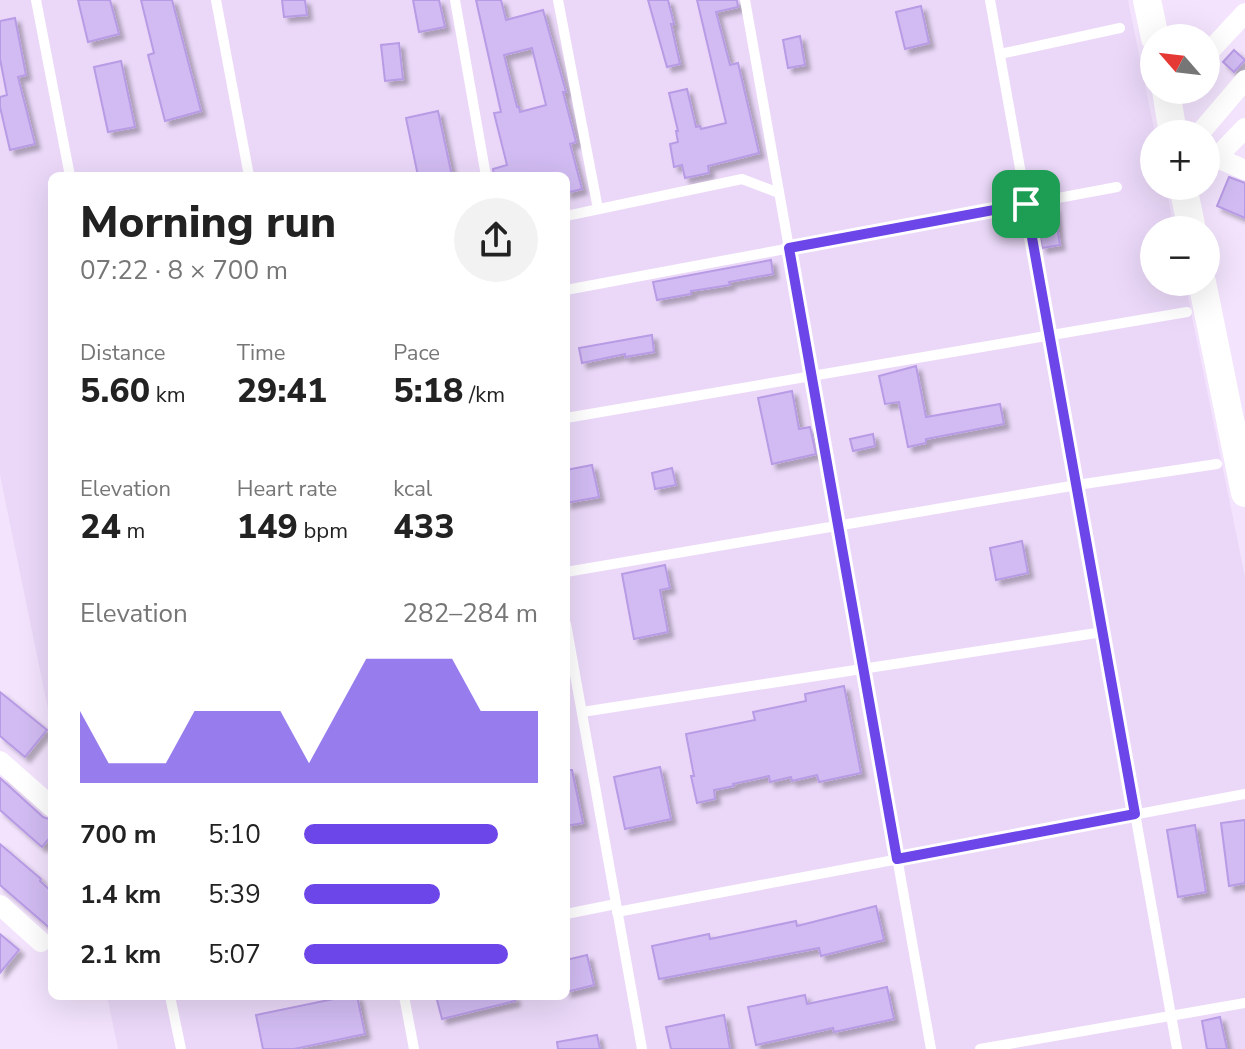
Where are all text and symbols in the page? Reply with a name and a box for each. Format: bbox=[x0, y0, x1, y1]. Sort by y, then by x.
north arrow bbox=[1140, 24, 1220, 104]
map controls bbox=[1140, 24, 1220, 296]
button: + bbox=[1140, 120, 1220, 200]
pin bbox=[992, 170, 1060, 238]
icon: arrive bbox=[1004, 182, 1048, 226]
text: Morning run bbox=[80, 193, 336, 253]
button: share bbox=[454, 198, 538, 282]
button: − bbox=[1140, 216, 1220, 296]
text: 07:22 · 8 × 700 m bbox=[80, 253, 288, 288]
text: Distance bbox=[80, 338, 165, 368]
text: Time bbox=[237, 338, 286, 368]
text: Pace bbox=[393, 338, 440, 368]
text: 5.60 bbox=[80, 368, 150, 414]
text: 29:41 bbox=[237, 368, 327, 414]
text: 5:18 bbox=[393, 368, 463, 414]
text: km bbox=[150, 380, 186, 410]
text: /km bbox=[463, 380, 505, 410]
text: Elevation bbox=[80, 474, 171, 504]
text: Heart rate bbox=[237, 474, 337, 504]
text: kcal bbox=[393, 474, 432, 504]
text: 24 bbox=[80, 504, 121, 550]
text: 149 bbox=[237, 504, 298, 550]
text: 433 bbox=[393, 504, 455, 550]
text: m bbox=[121, 516, 145, 546]
text: bpm bbox=[298, 516, 348, 546]
text: Elevation bbox=[80, 596, 188, 631]
text: 282–284 m bbox=[402, 596, 538, 631]
text: 700 m bbox=[80, 817, 157, 852]
text: 5:10 bbox=[208, 817, 261, 852]
text: 1.4 km bbox=[80, 877, 161, 912]
text: 5:39 bbox=[208, 877, 261, 912]
text: 2.1 km bbox=[80, 937, 161, 972]
text: 5:07 bbox=[208, 937, 261, 972]

